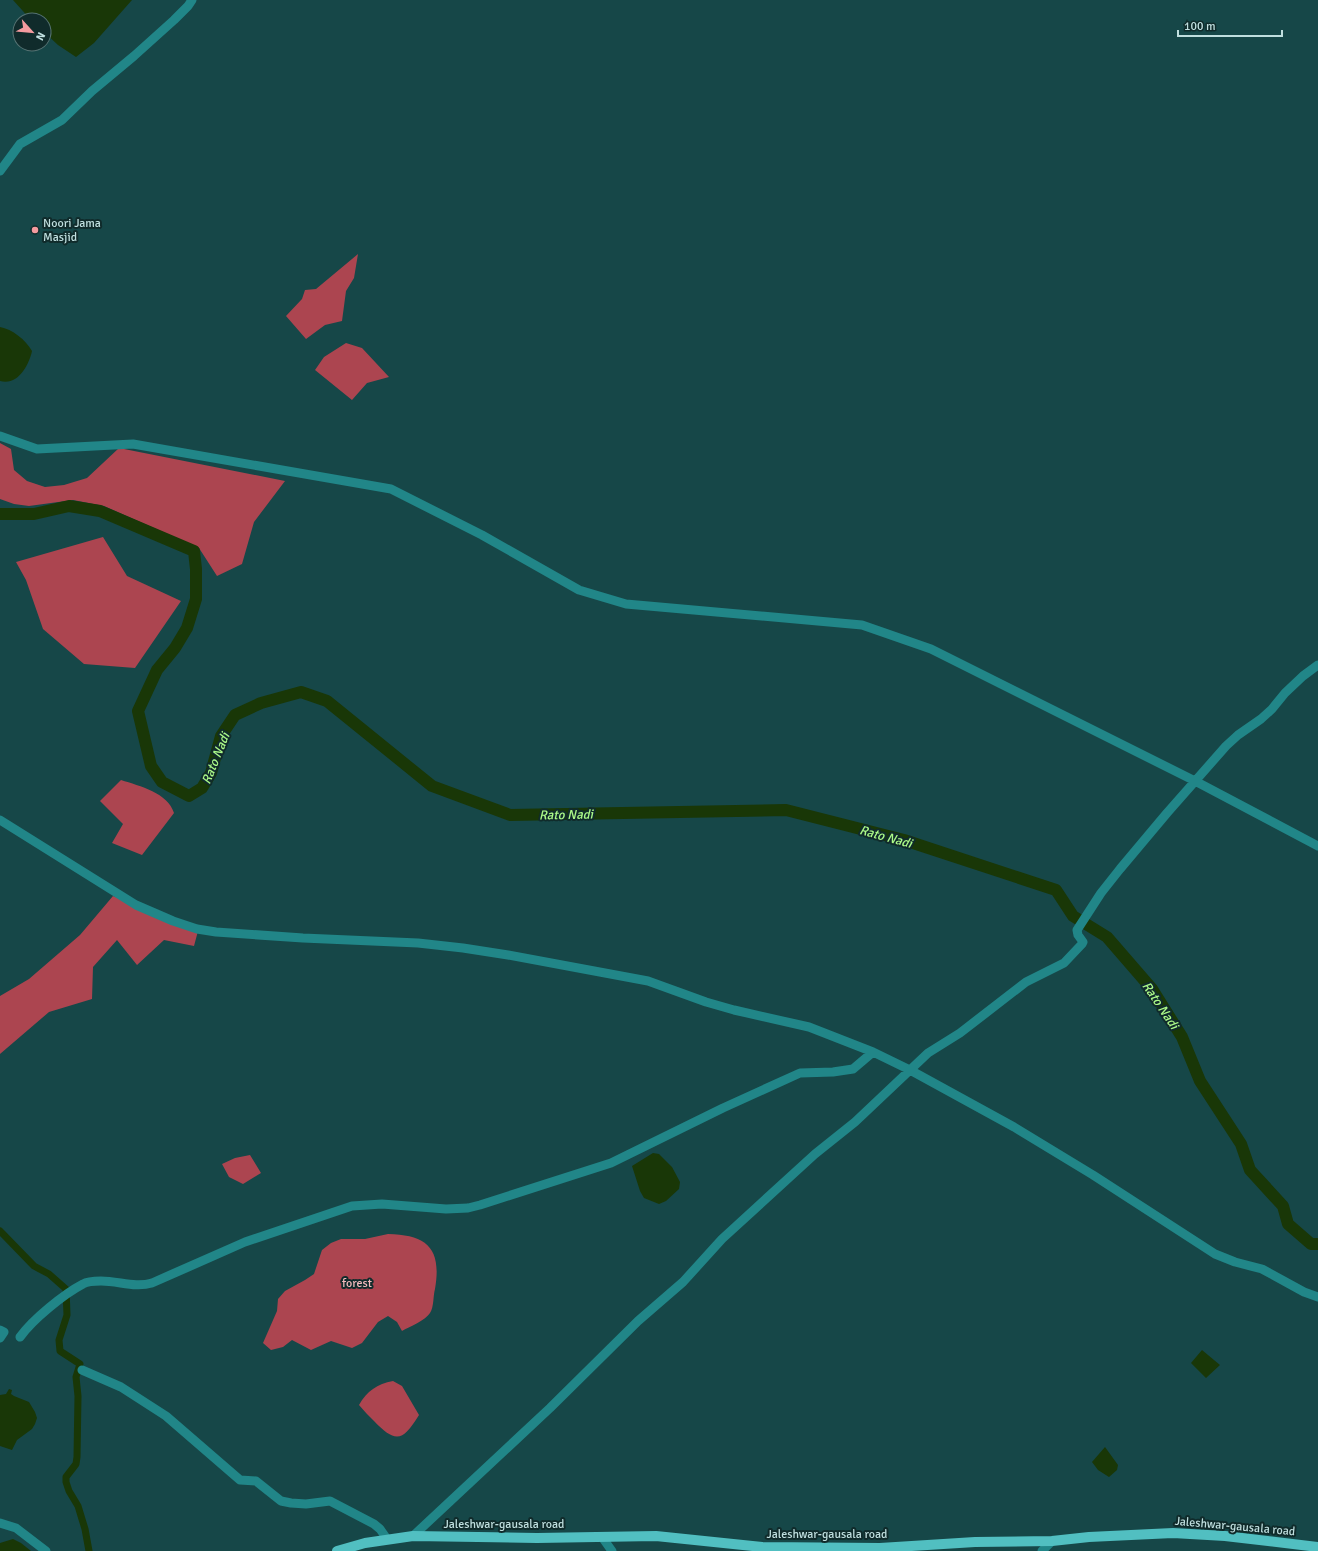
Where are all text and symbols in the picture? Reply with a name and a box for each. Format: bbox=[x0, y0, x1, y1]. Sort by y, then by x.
north arrow bbox=[12, 12, 52, 52]
scale bar bbox=[1178, 12, 1282, 38]
text: 100 m bbox=[1184, 19, 1216, 34]
text: N bbox=[33, 30, 48, 43]
place label: Noori Jama Masjid bbox=[43, 216, 101, 245]
marker: Noori Jama Masjid bbox=[30, 225, 40, 235]
water label: Rato Nadi bbox=[198, 729, 234, 786]
water label: Rato Nadi bbox=[539, 807, 595, 823]
water label: Rato Nadi bbox=[858, 822, 915, 852]
water label: Rato Nadi bbox=[1138, 979, 1183, 1034]
park label: forest bbox=[342, 1276, 372, 1291]
street label: Jaleshwar-gausala road bbox=[1174, 1514, 1296, 1539]
street label: Jaleshwar-gausala road bbox=[444, 1517, 564, 1532]
street label: Jaleshwar-gausala road bbox=[767, 1527, 887, 1542]

